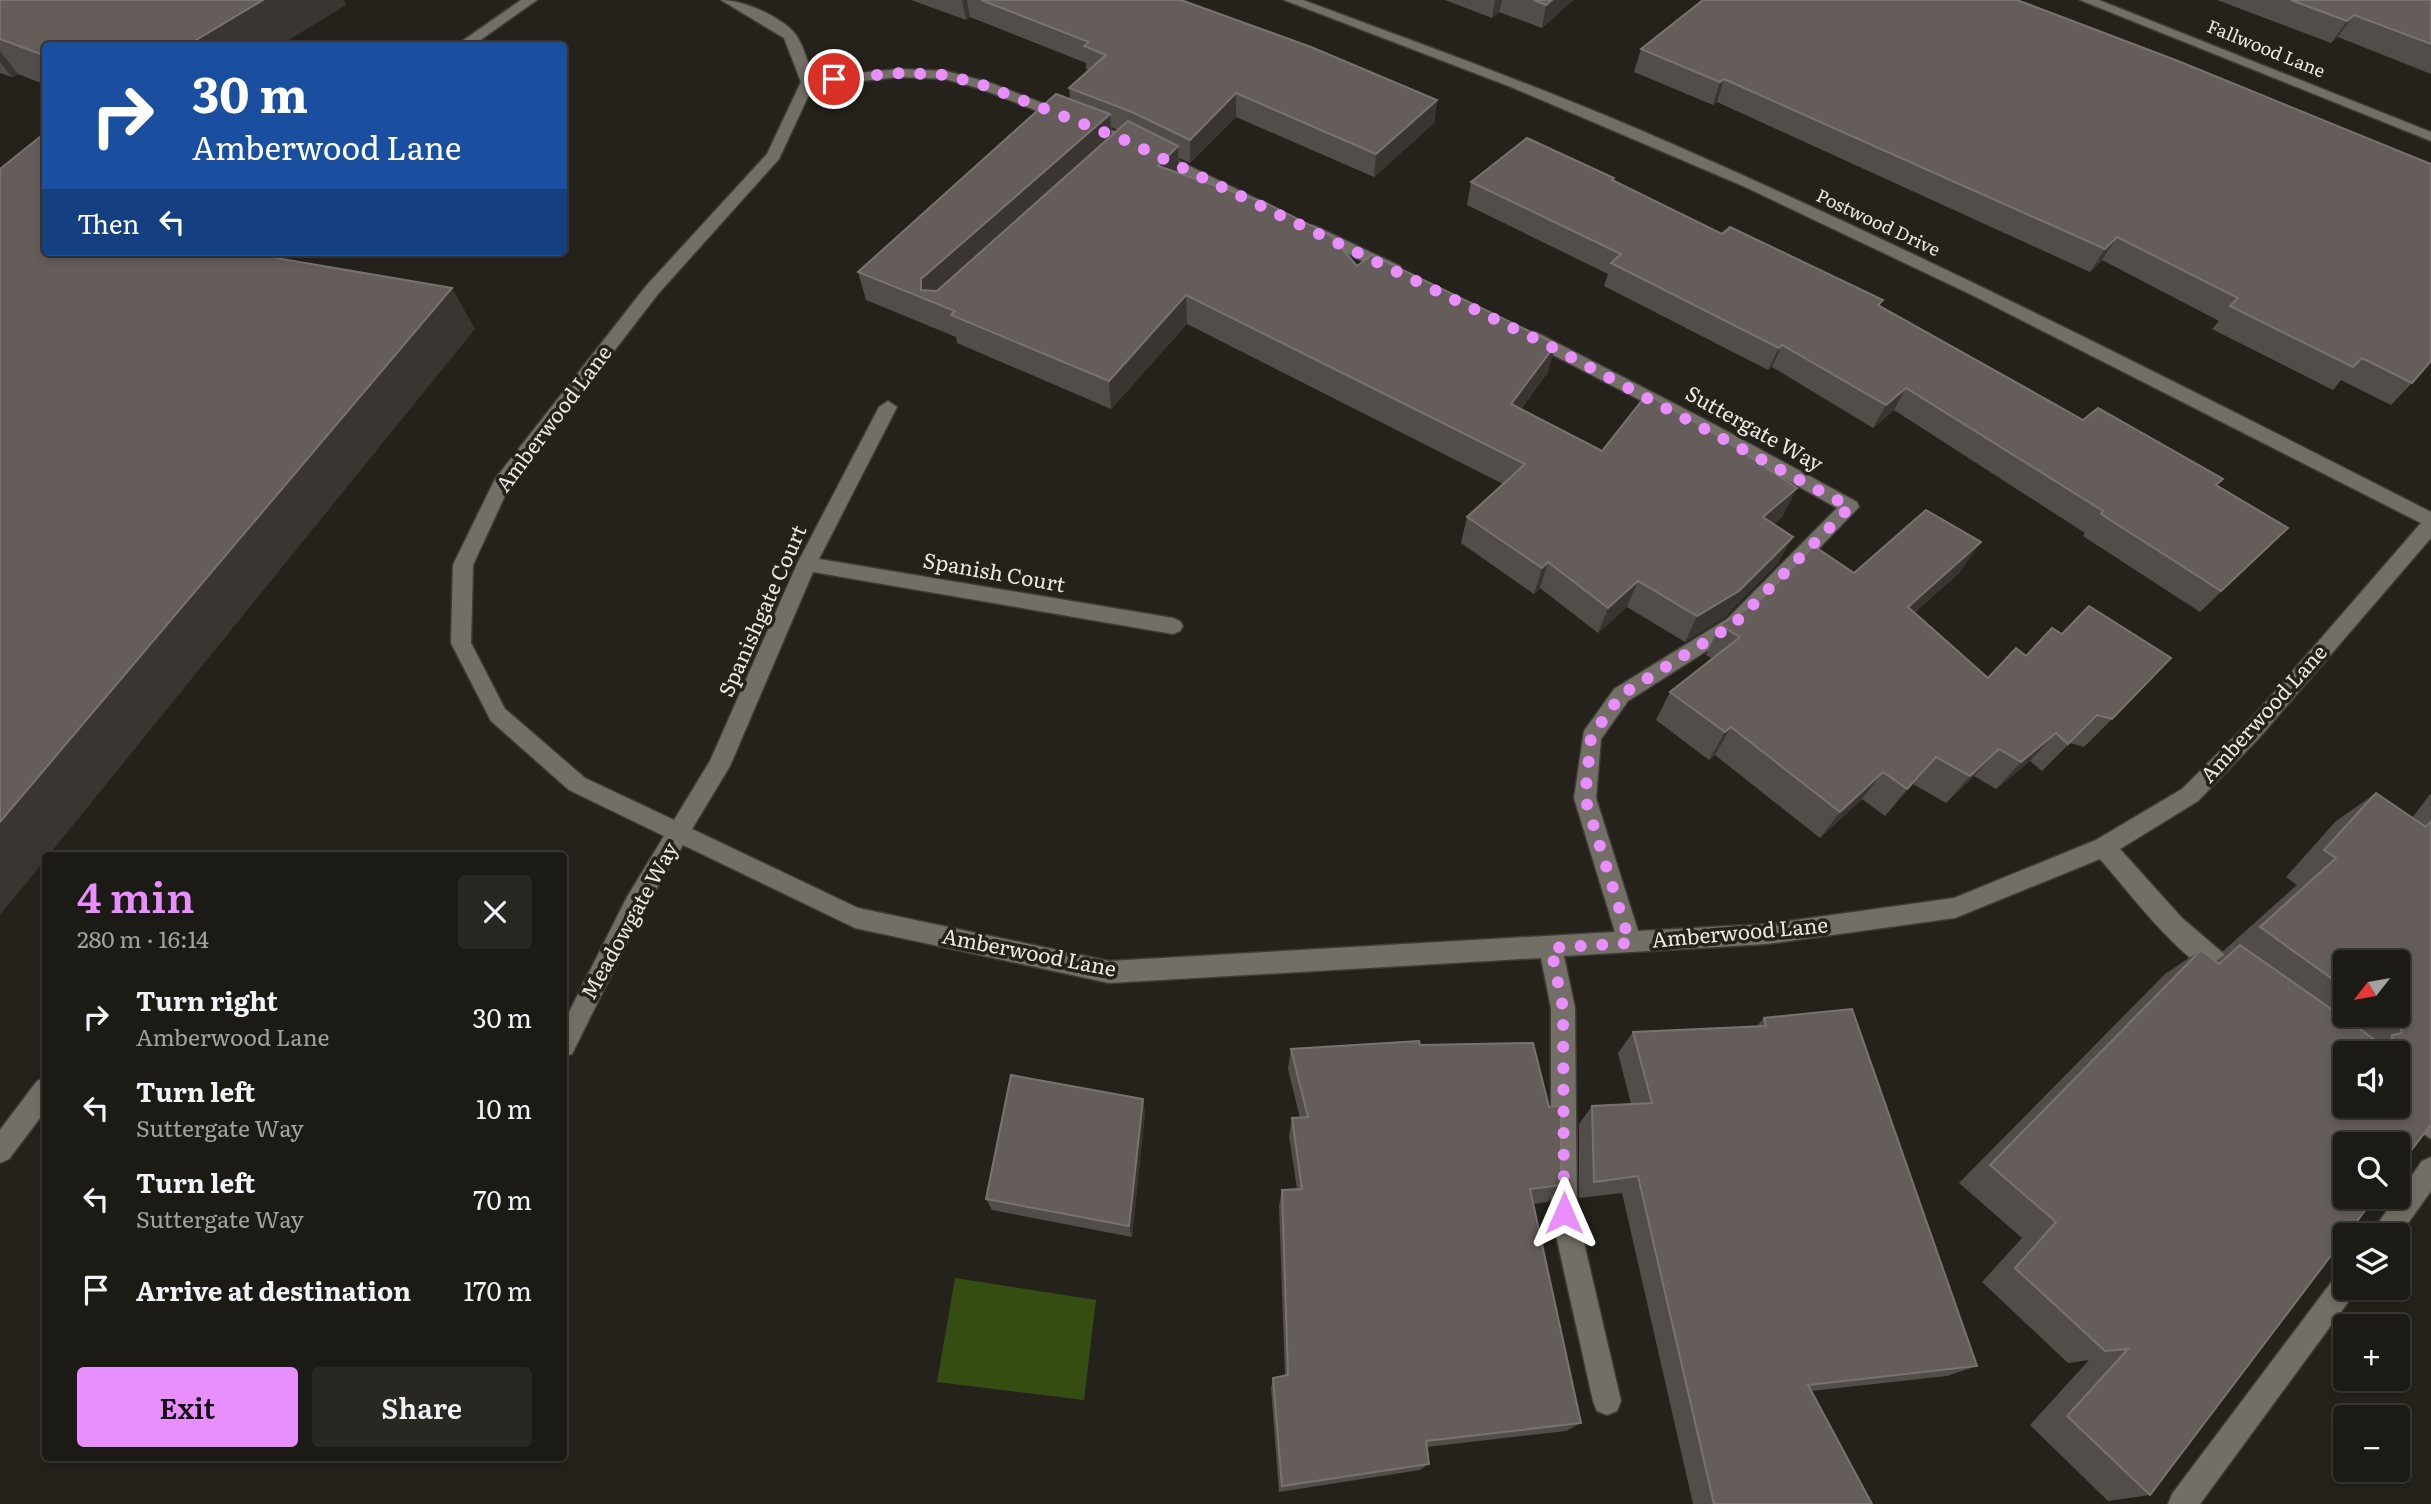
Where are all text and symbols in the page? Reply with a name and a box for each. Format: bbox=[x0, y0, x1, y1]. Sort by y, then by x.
street label: Fallwood Lane bbox=[2204, 12, 2330, 84]
pin bbox=[804, 49, 864, 109]
text: 30 m bbox=[192, 55, 308, 128]
icon: arrive bbox=[815, 60, 853, 98]
icon: right bbox=[77, 70, 168, 161]
text: Amberwood Lane bbox=[192, 122, 461, 170]
street label: Postwood Drive bbox=[1812, 181, 1945, 262]
text: Then bbox=[77, 203, 139, 242]
icon: left bbox=[153, 203, 191, 241]
street label: Amberwood Lane bbox=[486, 338, 618, 497]
street label: Suttergate Way bbox=[1681, 376, 1830, 478]
street label: Spanishgate Court bbox=[709, 519, 813, 701]
street label: Spanish Court bbox=[921, 543, 1068, 598]
street label: Amberwood Lane bbox=[2192, 636, 2333, 788]
street label: Meadowgate Way bbox=[572, 835, 684, 1004]
text: 4 min bbox=[77, 864, 195, 926]
button: close bbox=[458, 875, 532, 949]
street label: Amberwood Lane bbox=[1650, 907, 1829, 954]
street label: Amberwood Lane bbox=[940, 918, 1119, 983]
text: 280 m · 16:14 bbox=[77, 921, 209, 955]
north arrow bbox=[2333, 950, 2410, 1027]
map controls bbox=[2333, 950, 2410, 1482]
text: Turn right bbox=[136, 980, 278, 1019]
text: 30 m bbox=[472, 997, 532, 1036]
icon: right bbox=[77, 998, 115, 1036]
text: Amberwood Lane bbox=[136, 1019, 330, 1053]
button: sound bbox=[2333, 1041, 2410, 1118]
text: Turn left bbox=[136, 1071, 255, 1110]
text: 10 m bbox=[476, 1088, 532, 1127]
icon: left bbox=[77, 1089, 115, 1127]
text: Suttergate Way bbox=[136, 1110, 304, 1144]
button: search bbox=[2333, 1132, 2410, 1209]
text: Turn left bbox=[136, 1162, 255, 1201]
position arrow bbox=[1527, 1176, 1601, 1250]
text: 70 m bbox=[473, 1179, 532, 1218]
icon: left bbox=[77, 1180, 115, 1218]
text: Suttergate Way bbox=[136, 1201, 304, 1235]
button: layers bbox=[2333, 1223, 2410, 1300]
text: Arrive at destination bbox=[136, 1270, 411, 1309]
text: 170 m bbox=[464, 1270, 532, 1309]
icon: arrive bbox=[77, 1271, 115, 1309]
button: + bbox=[2333, 1314, 2410, 1391]
button: Exit bbox=[77, 1367, 298, 1447]
button: Share bbox=[312, 1367, 532, 1447]
button: − bbox=[2333, 1405, 2410, 1482]

